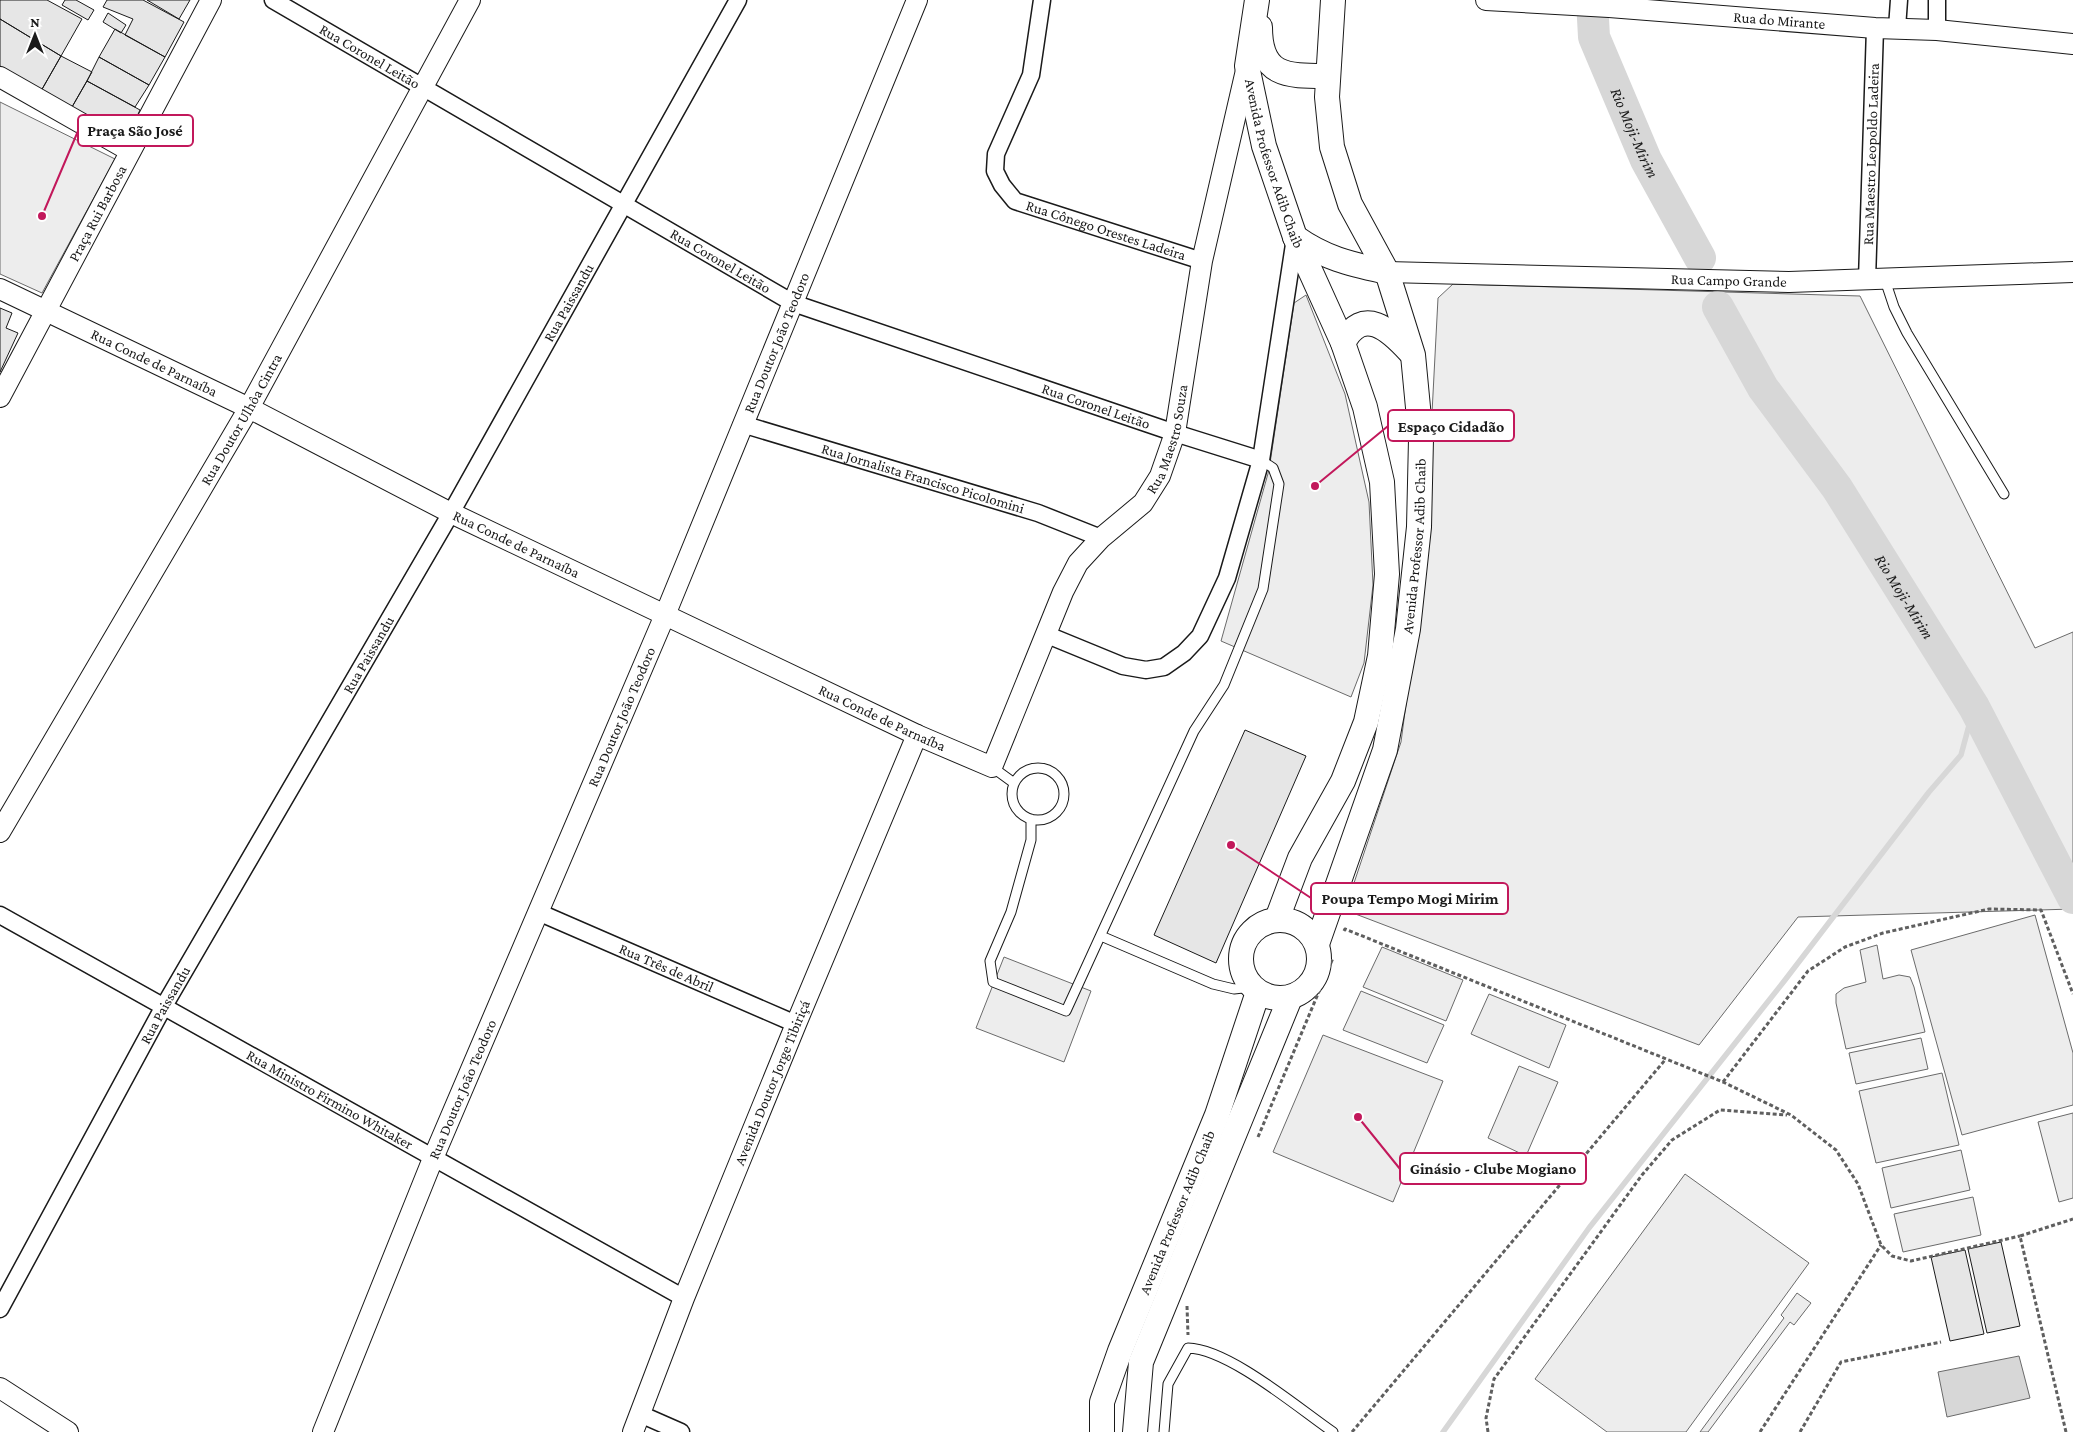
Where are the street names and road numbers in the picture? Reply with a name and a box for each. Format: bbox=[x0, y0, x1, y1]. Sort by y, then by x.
street label: Rua do Mirante bbox=[1733, 9, 1826, 32]
street label: Rua Coronel Leitão bbox=[317, 21, 423, 92]
street label: Rua Maestro Leopoldo Ladeira bbox=[1860, 63, 1882, 245]
street label: Avenida Professor Adib Chaib bbox=[1242, 77, 1307, 251]
street label: Praça Rui Barbosa bbox=[65, 162, 130, 264]
street label: Rua Cônego Orestes Ladeira bbox=[1024, 197, 1188, 263]
street label: Rua Coronel Leitão bbox=[668, 225, 774, 296]
street label: Rua Paissandu bbox=[541, 261, 597, 344]
street label: Rua Doutor João Teodoro bbox=[741, 270, 812, 415]
street label: Rua Campo Grande bbox=[1671, 271, 1787, 290]
street label: Rua Conde de Parnaíba bbox=[89, 326, 220, 400]
street label: Rua Doutor Ulhôa Cintra bbox=[198, 351, 285, 488]
street label: Rua Coronel Leitão bbox=[1040, 380, 1152, 432]
street label: Rua Maestro Souza bbox=[1143, 383, 1191, 497]
street label: Rua Jornalista Francisco Picolomini bbox=[820, 440, 1026, 516]
street label: Avenida Professor Adib Chaib bbox=[1399, 458, 1429, 635]
street label: Rua Conde de Parnaíba bbox=[451, 507, 582, 581]
street label: Rua Paissandu bbox=[340, 613, 397, 696]
street label: Rua Doutor João Teodoro bbox=[585, 645, 658, 789]
street label: Rua Conde de Parnaíba bbox=[816, 681, 948, 754]
street label: Rua Três de Abril bbox=[617, 940, 716, 995]
street label: Rua Paissandu bbox=[137, 963, 193, 1047]
street label: Avenida Doutor Jorge Tibiriçá bbox=[731, 998, 813, 1168]
street label: Rua Doutor João Teodoro bbox=[426, 1017, 499, 1162]
street label: Rua Ministro Firmino Whitaker bbox=[244, 1047, 416, 1153]
street label: Avenida Professor Adib Chaib bbox=[1136, 1128, 1218, 1297]

